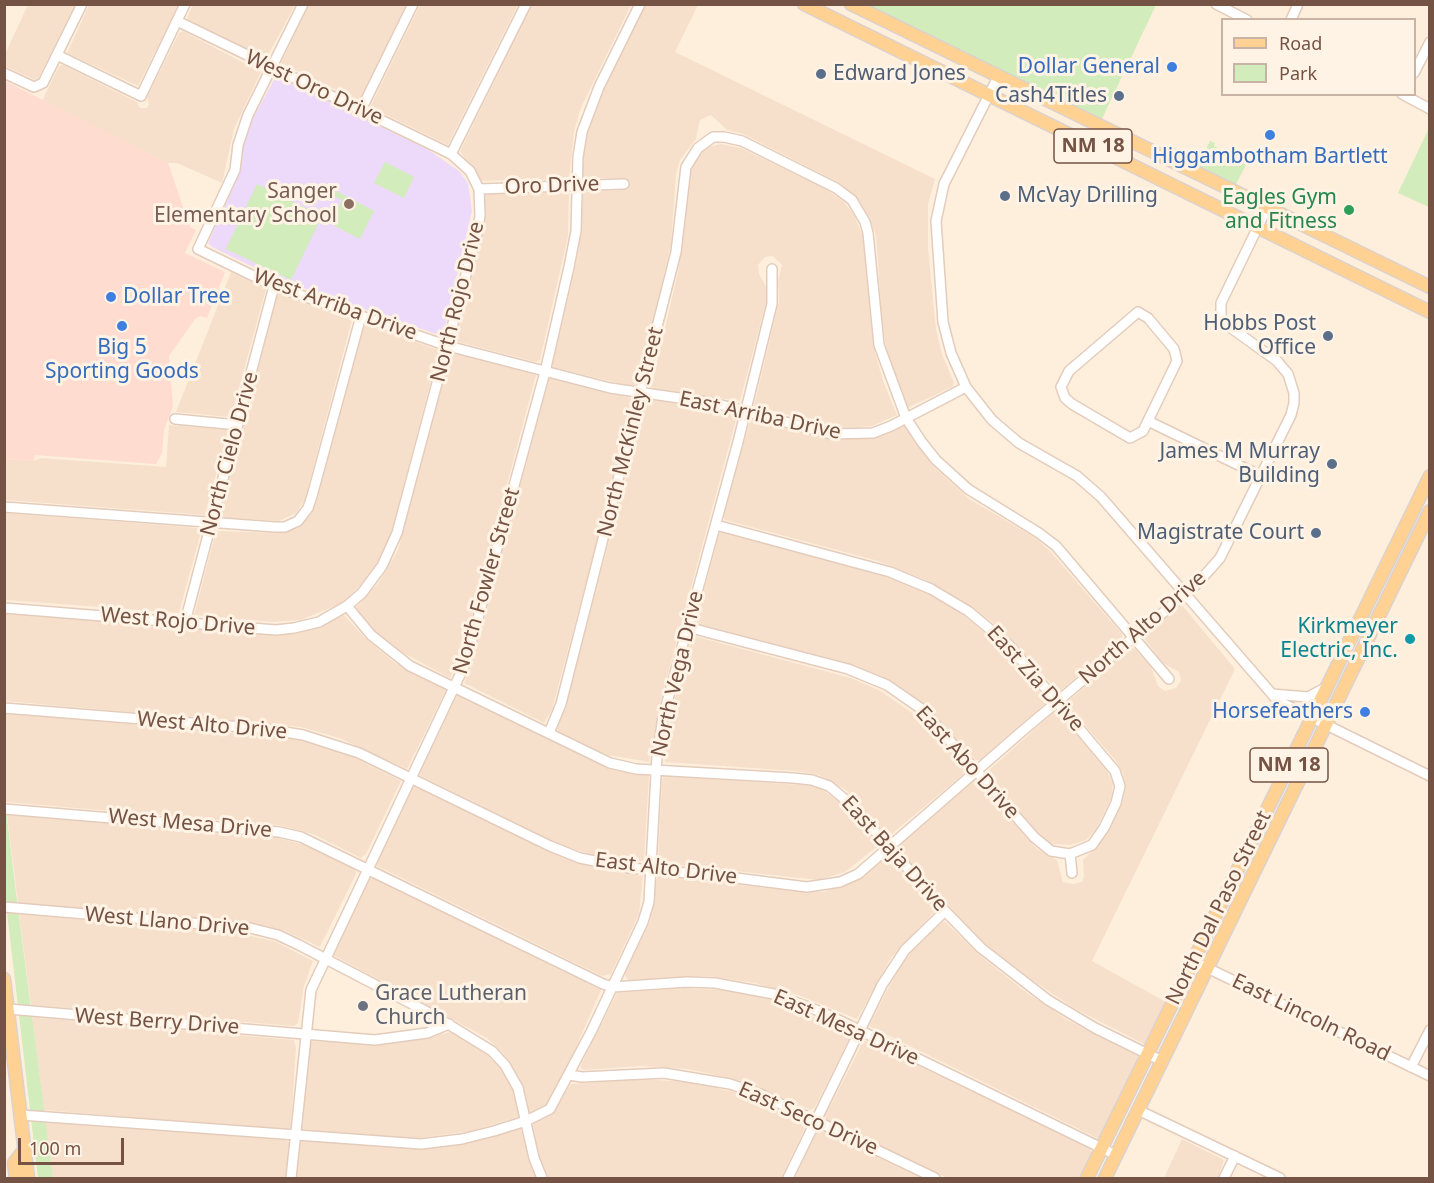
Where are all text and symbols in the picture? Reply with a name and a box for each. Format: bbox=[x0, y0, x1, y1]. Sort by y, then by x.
legend bbox=[1221, 18, 1416, 96]
text: Road bbox=[1279, 31, 1322, 55]
street label: West Oro Drive bbox=[241, 45, 387, 131]
place label: Dollar General bbox=[1018, 54, 1160, 80]
marker: Dollar General bbox=[1165, 60, 1179, 74]
place label: Edward Jones bbox=[833, 61, 966, 87]
text: Park bbox=[1279, 61, 1317, 85]
marker: Edward Jones bbox=[814, 67, 828, 81]
place label: Cash4Titles bbox=[995, 83, 1107, 109]
marker: Cash4Titles bbox=[1112, 89, 1126, 103]
marker: Higgambotham Bartlett bbox=[1263, 128, 1277, 142]
road number: NM 18 bbox=[1054, 129, 1132, 163]
place label: Higgambotham Bartlett bbox=[1152, 144, 1388, 170]
street label: Oro Drive bbox=[504, 172, 600, 200]
place label: Sanger Elementary School bbox=[154, 179, 337, 229]
place label: McVay Drilling bbox=[1017, 183, 1158, 209]
place label: Eagles Gym and Fitness bbox=[1222, 185, 1337, 235]
marker: McVay Drilling bbox=[998, 189, 1012, 203]
marker: Sanger Elementary School bbox=[342, 197, 356, 211]
marker: Eagles Gym and Fitness bbox=[1342, 203, 1356, 217]
street label: North Rojo Drive bbox=[426, 219, 490, 385]
street label: West Arriba Drive bbox=[250, 264, 420, 346]
place label: Dollar Tree bbox=[123, 284, 230, 310]
marker: Dollar Tree bbox=[104, 290, 118, 304]
place label: Hobbs Post Office bbox=[1203, 311, 1316, 361]
marker: Big 5 Sporting Goods bbox=[115, 319, 129, 333]
street label: North McKinley Street bbox=[593, 324, 669, 540]
marker: Hobbs Post Office bbox=[1321, 329, 1335, 343]
place label: Big 5 Sporting Goods bbox=[45, 335, 199, 385]
street label: North Cielo Drive bbox=[196, 369, 264, 539]
street label: East Arriba Drive bbox=[677, 387, 843, 445]
place label: James M Murray Building bbox=[1160, 439, 1320, 489]
marker: James M Murray Building bbox=[1325, 457, 1339, 471]
street label: North Fowler Street bbox=[448, 485, 526, 677]
place label: Magistrate Court bbox=[1137, 520, 1304, 546]
marker: Magistrate Court bbox=[1309, 526, 1323, 540]
street label: North Alto Drive bbox=[1074, 566, 1212, 690]
street label: North Vega Drive bbox=[647, 589, 709, 759]
street label: West Rojo Drive bbox=[100, 603, 256, 641]
place label: Kirkmeyer Electric, Inc. bbox=[1280, 614, 1398, 664]
street label: East Zia Drive bbox=[981, 621, 1089, 737]
marker: Kirkmeyer Electric, Inc. bbox=[1403, 632, 1417, 646]
place label: Horsefeathers bbox=[1212, 699, 1353, 725]
street label: East Abo Drive bbox=[910, 701, 1024, 825]
marker: Horsefeathers bbox=[1358, 705, 1372, 719]
street label: West Alto Drive bbox=[136, 707, 288, 745]
road number: NM 18 bbox=[1250, 748, 1328, 782]
street label: East Baja Drive bbox=[836, 791, 952, 917]
street label: West Mesa Drive bbox=[107, 804, 273, 844]
street label: North Dal Paso Street bbox=[1161, 807, 1277, 1009]
street label: East Alto Drive bbox=[593, 848, 739, 890]
street label: West Llano Drive bbox=[84, 902, 250, 942]
street label: East Lincoln Road bbox=[1228, 969, 1394, 1067]
place label: Grace Lutheran Church bbox=[375, 981, 527, 1031]
street label: East Mesa Drive bbox=[769, 985, 923, 1071]
marker: Grace Lutheran Church bbox=[356, 999, 370, 1013]
street label: West Berry Drive bbox=[74, 1004, 240, 1040]
street label: East Seco Drive bbox=[734, 1077, 882, 1161]
scale bar bbox=[21, 1126, 128, 1164]
text: 100 m bbox=[29, 1136, 81, 1160]

